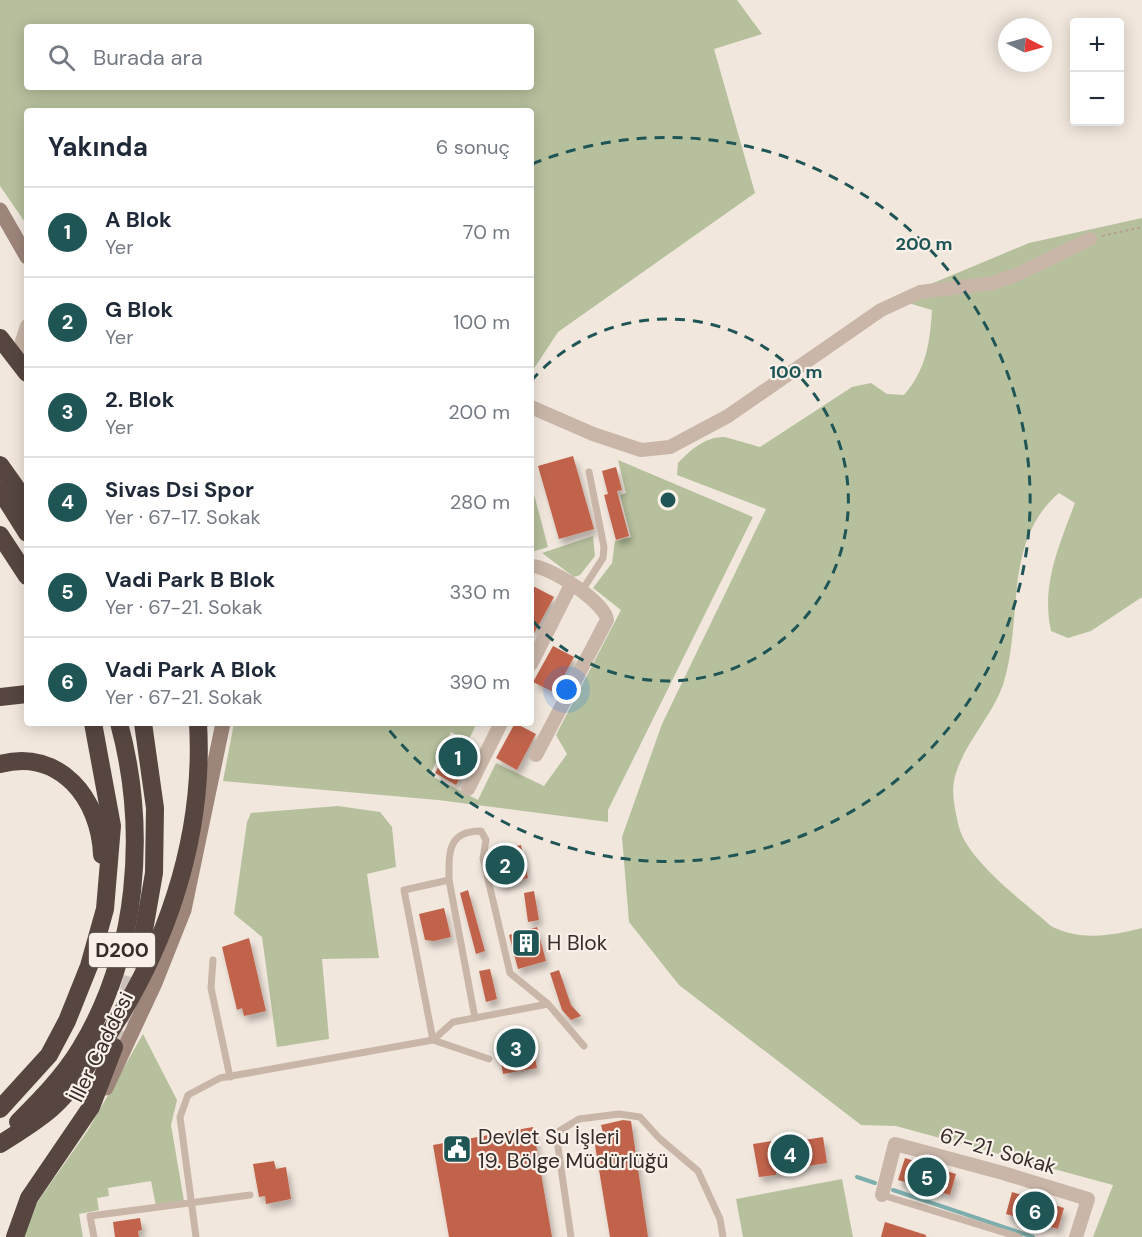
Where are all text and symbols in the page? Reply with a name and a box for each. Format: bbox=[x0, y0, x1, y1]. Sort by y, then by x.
north arrow bbox=[998, 18, 1052, 72]
map controls bbox=[1070, 18, 1124, 126]
button: + bbox=[1070, 18, 1124, 72]
search box bbox=[24, 24, 534, 90]
icon: search bbox=[45, 41, 78, 74]
text: Burada ara bbox=[93, 43, 203, 72]
button: − bbox=[1070, 72, 1124, 126]
text: Yakında bbox=[48, 130, 148, 164]
text: 6 sonuç bbox=[436, 134, 510, 160]
text: A Blok bbox=[105, 205, 172, 234]
text: 1 bbox=[64, 219, 71, 245]
text: 70 m bbox=[463, 219, 510, 245]
text: 200 m bbox=[896, 232, 952, 256]
text: Yer bbox=[105, 234, 134, 260]
text: G Blok bbox=[105, 295, 173, 324]
text: 2 bbox=[62, 309, 73, 335]
text: 100 m bbox=[453, 309, 510, 335]
text: Yer bbox=[105, 324, 134, 350]
text: 100 m bbox=[769, 360, 823, 384]
text: 2. Blok bbox=[105, 385, 174, 414]
text: 3 bbox=[61, 399, 74, 425]
text: 200 m bbox=[448, 399, 510, 425]
text: Yer bbox=[105, 414, 134, 440]
text: Sivas Dsi Spor bbox=[105, 475, 254, 504]
text: 4 bbox=[61, 489, 74, 515]
text: 280 m bbox=[450, 489, 510, 515]
centre of rings bbox=[658, 490, 678, 510]
text: Yer · 67-17. Sokak bbox=[105, 504, 261, 530]
text: Vadi Park B Blok bbox=[105, 565, 275, 594]
text: 5 bbox=[61, 579, 74, 605]
text: 330 m bbox=[450, 579, 510, 605]
text: Yer · 67-21. Sokak bbox=[105, 594, 263, 620]
text: Vadi Park A Blok bbox=[105, 655, 277, 684]
text: 6 bbox=[61, 669, 74, 695]
text: 390 m bbox=[449, 669, 510, 695]
your location bbox=[552, 675, 581, 704]
text: Yer · 67-21. Sokak bbox=[105, 684, 263, 710]
pin: 1 bbox=[438, 734, 478, 780]
pin: 2 bbox=[486, 842, 524, 888]
building icon: H Blok bbox=[510, 927, 542, 959]
place label: H Blok bbox=[547, 929, 608, 957]
road number: D200 bbox=[89, 933, 155, 967]
street label: İller Caddesi bbox=[62, 987, 140, 1107]
pin: 3 bbox=[496, 1026, 536, 1070]
street label: 67-21. Sokak bbox=[936, 1121, 1060, 1181]
place label: Devlet Su İşleri 19. Bölge Müdürlüğü bbox=[478, 1123, 669, 1175]
pin: 4 bbox=[770, 1132, 810, 1176]
public building icon: Devlet Su İşleri 19. Bölge Müdürlüğü bbox=[441, 1133, 473, 1165]
pin: 5 bbox=[908, 1154, 946, 1200]
pin: 6 bbox=[1016, 1188, 1054, 1234]

